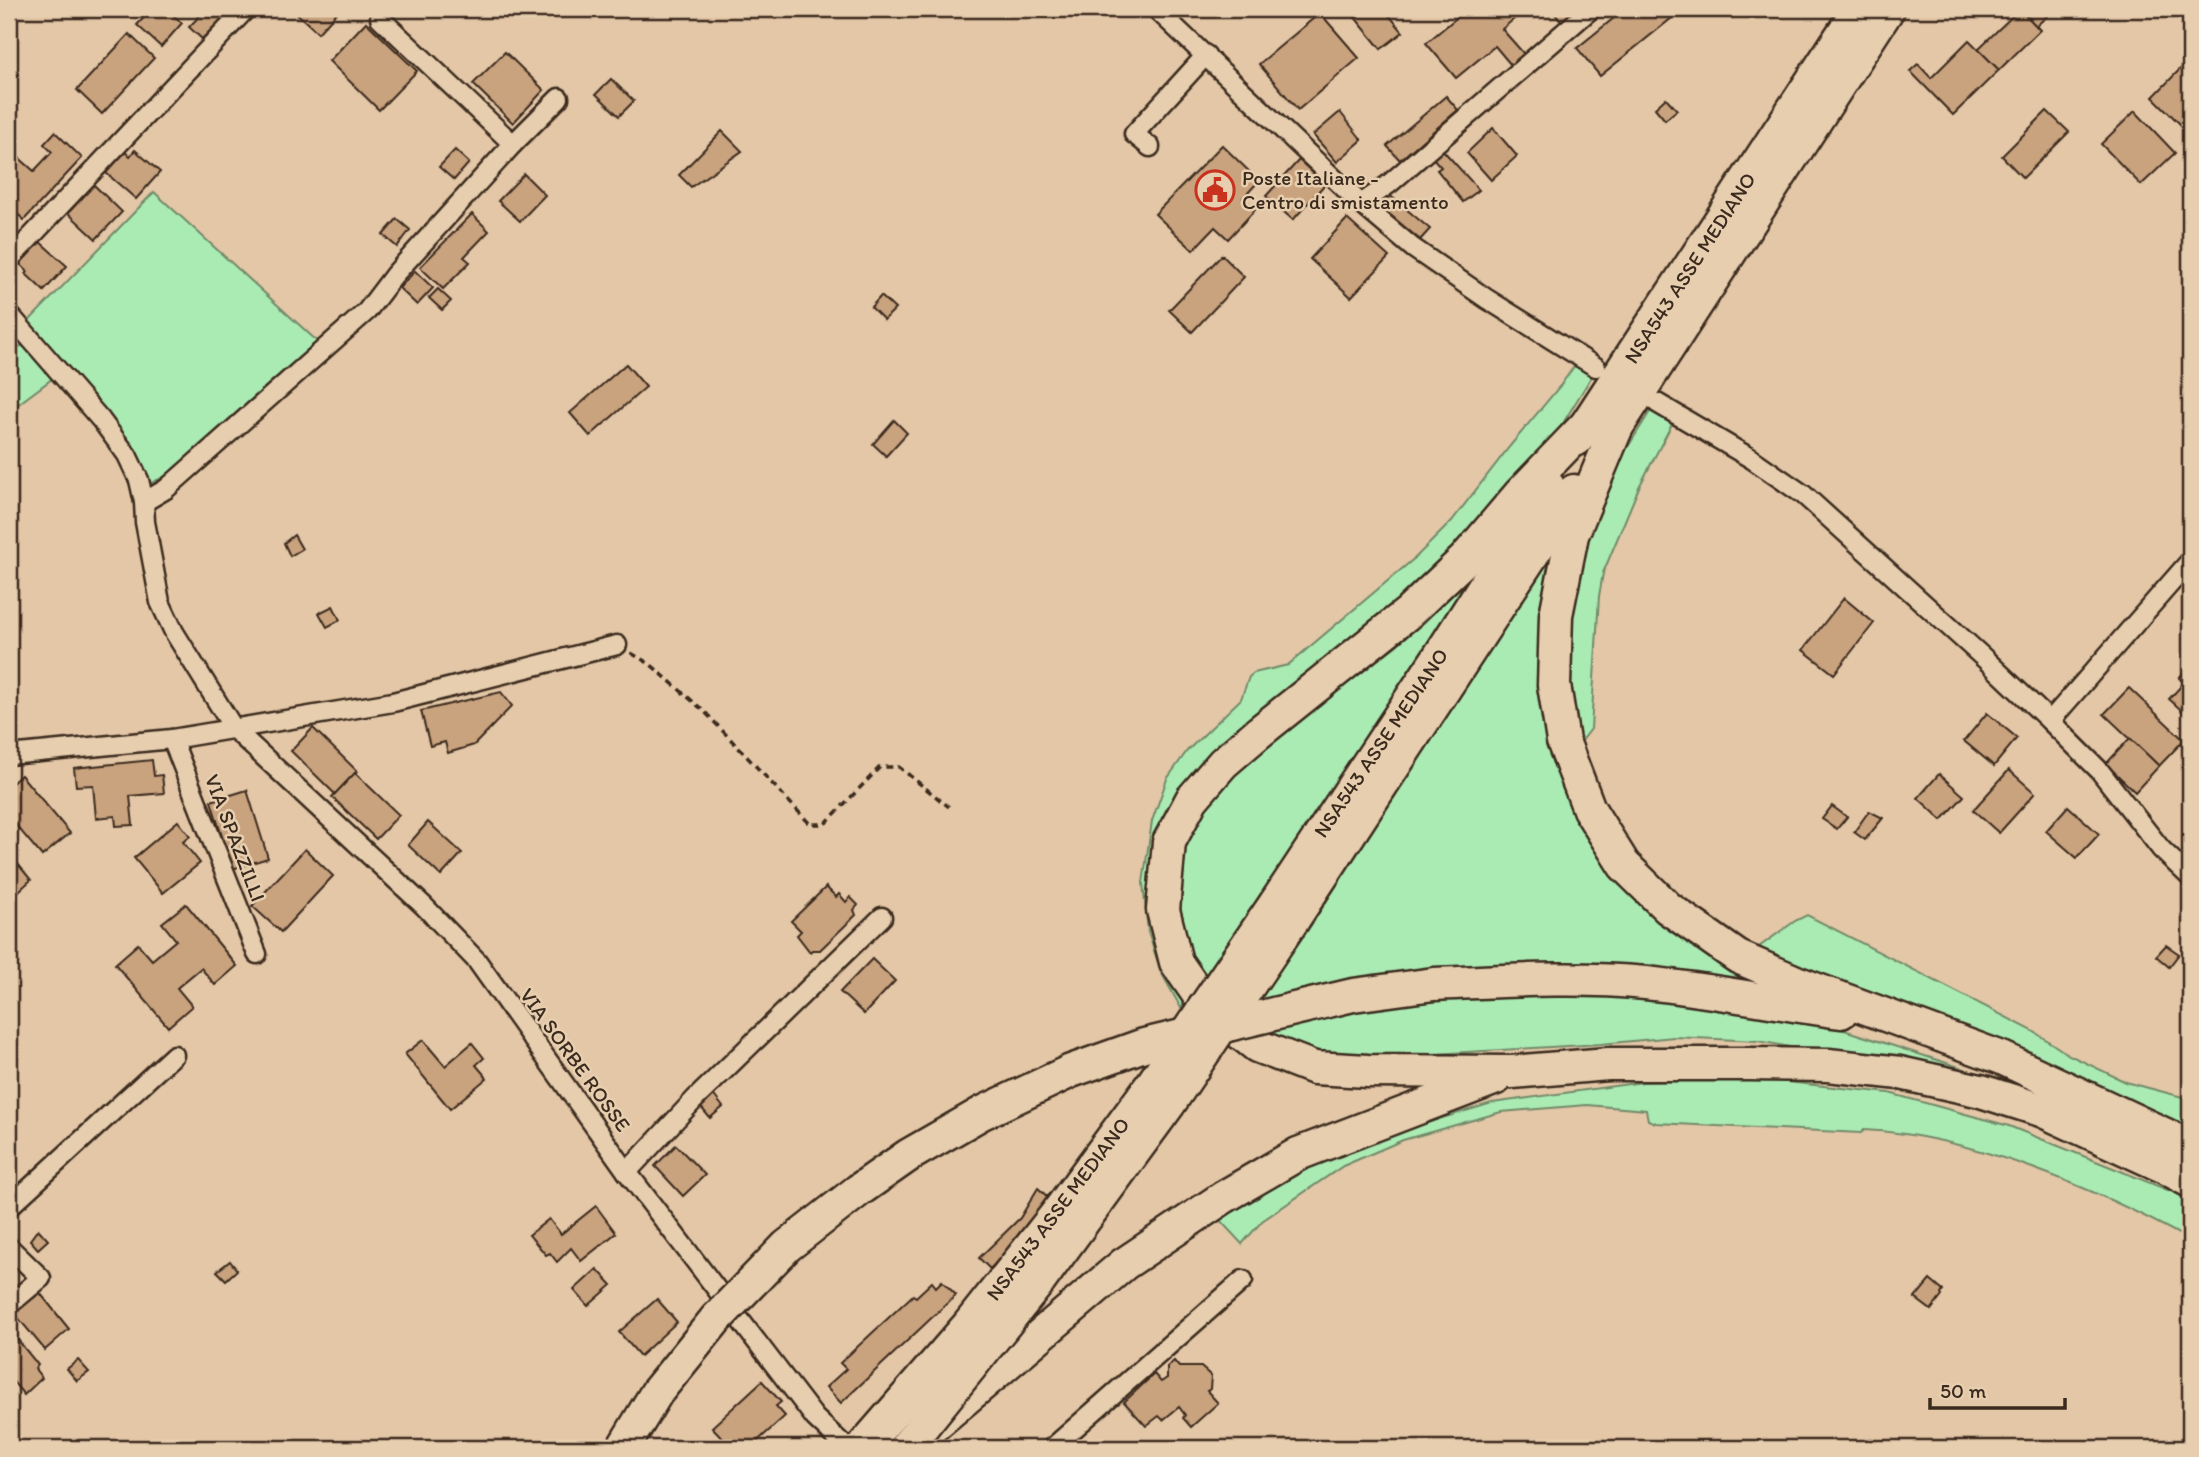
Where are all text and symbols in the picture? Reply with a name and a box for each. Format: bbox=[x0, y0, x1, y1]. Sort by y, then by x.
place label: Poste Italiane - Centro di smistamento bbox=[1242, 165, 1449, 214]
street label: NSA543 ASSE MEDIANO bbox=[1618, 167, 1761, 368]
public building icon: Poste Italiane - Centro di smistamento bbox=[1194, 169, 1236, 211]
street label: NSA543 ASSE MEDIANO bbox=[1308, 643, 1453, 842]
street label: VIA SPAZZILLI bbox=[200, 771, 271, 905]
street label: VIA SORBE ROSSE bbox=[515, 983, 636, 1136]
street label: NSA543 ASSE MEDIANO bbox=[981, 1112, 1135, 1305]
scale bar bbox=[1930, 1366, 2064, 1410]
text: 50 m bbox=[1940, 1378, 1987, 1403]

